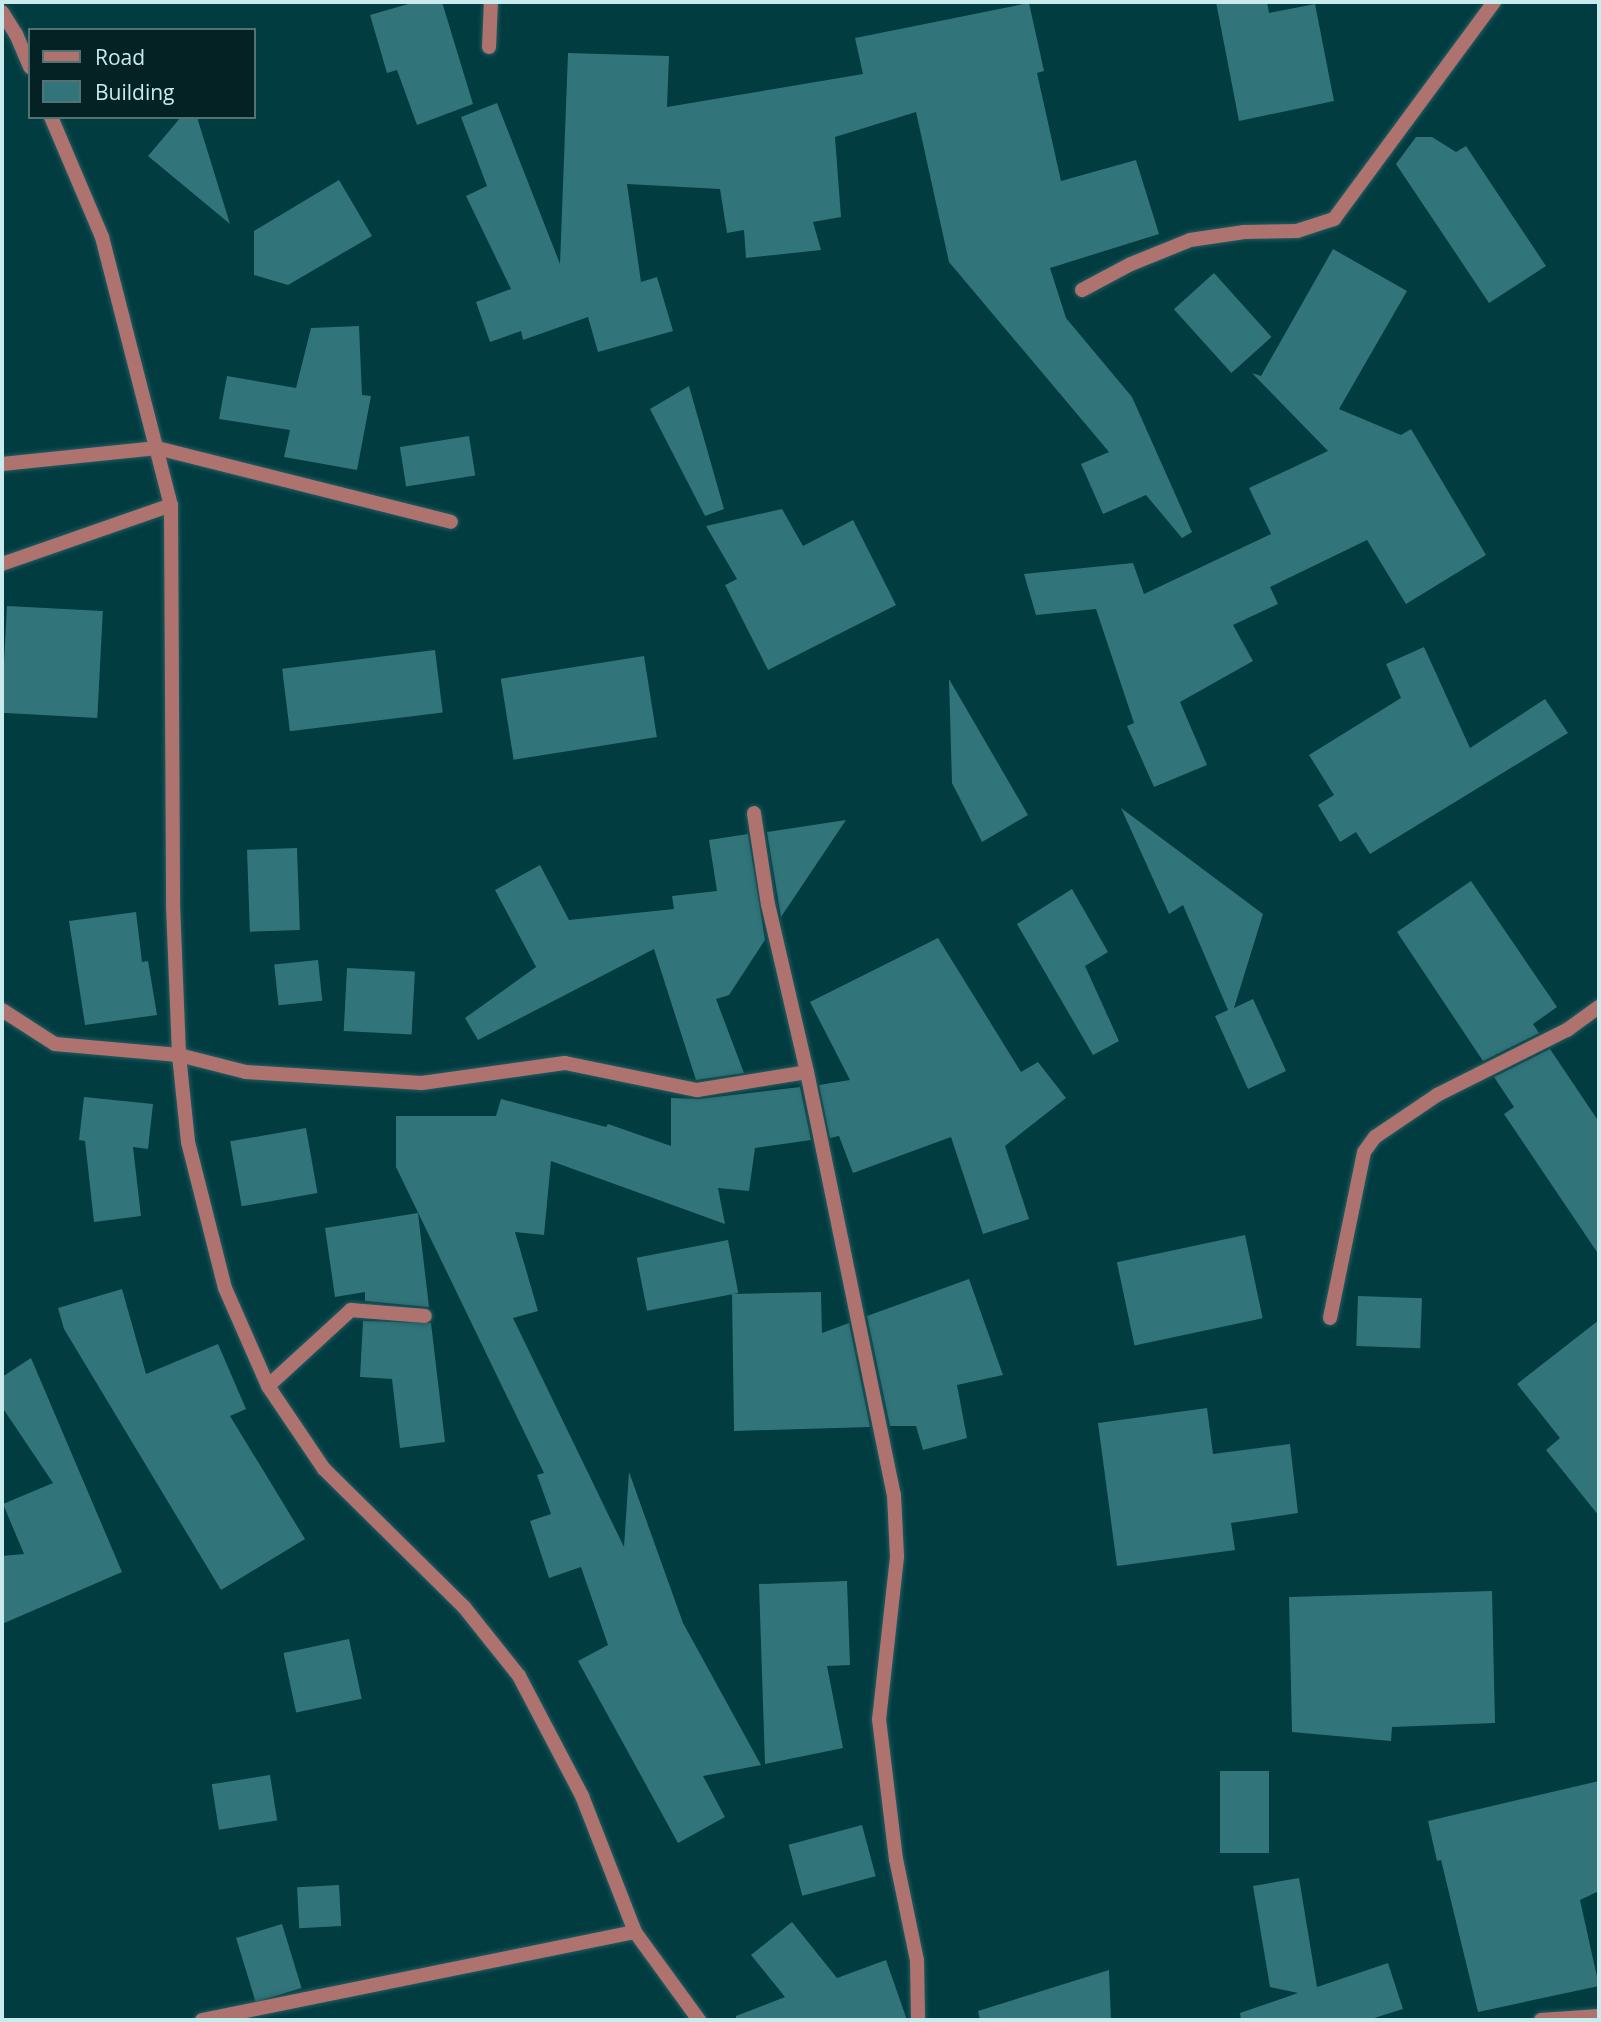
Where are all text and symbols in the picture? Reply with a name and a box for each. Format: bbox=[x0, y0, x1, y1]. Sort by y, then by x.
legend bbox=[28, 28, 256, 119]
text: Road bbox=[95, 43, 145, 71]
text: Building bbox=[95, 78, 174, 106]

